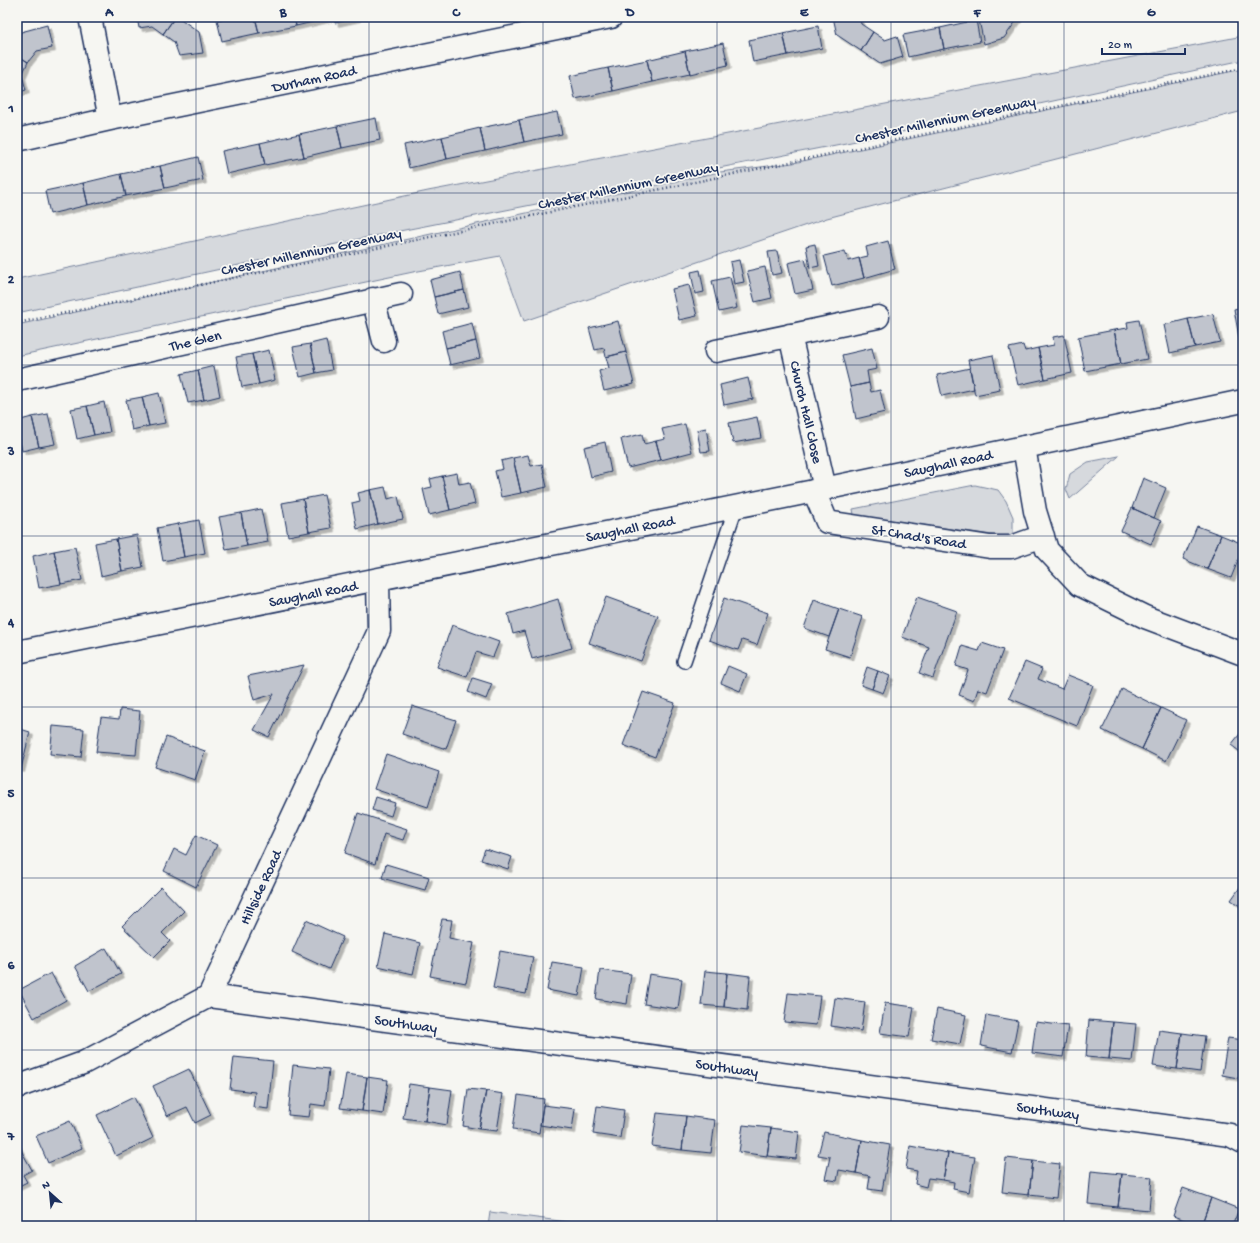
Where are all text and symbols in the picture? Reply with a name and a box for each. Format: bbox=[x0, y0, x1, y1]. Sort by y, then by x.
text: A bbox=[104, 6, 114, 21]
text: B bbox=[279, 6, 288, 21]
text: C bbox=[451, 6, 461, 21]
text: D bbox=[625, 6, 635, 21]
text: E bbox=[800, 6, 809, 21]
text: F bbox=[973, 6, 982, 21]
text: G bbox=[1147, 6, 1156, 21]
scale bar bbox=[1102, 30, 1185, 56]
text: 20 m bbox=[1108, 39, 1133, 53]
street label: Durham Road bbox=[270, 62, 359, 98]
street label: Chester Millennium Greenway bbox=[854, 93, 1038, 149]
text: 1 bbox=[7, 102, 14, 117]
street label: Chester Millennium Greenway bbox=[537, 159, 721, 215]
street label: Chester Millennium Greenway bbox=[220, 225, 404, 281]
text: 2 bbox=[8, 273, 15, 288]
street label: The Glen bbox=[167, 327, 223, 357]
street label: Church Hall Close bbox=[784, 359, 826, 466]
text: 3 bbox=[7, 445, 15, 460]
street label: Saughall Road bbox=[902, 447, 996, 483]
street label: Saughall Road bbox=[584, 512, 678, 547]
street label: St Chad's Road bbox=[870, 522, 968, 555]
street label: Saughall Road bbox=[267, 577, 361, 612]
text: 4 bbox=[7, 616, 15, 631]
text: 5 bbox=[8, 787, 15, 802]
street label: Hillside Road bbox=[237, 847, 287, 928]
text: 6 bbox=[8, 959, 15, 974]
street label: Southway bbox=[373, 1012, 439, 1038]
street label: Southway bbox=[694, 1056, 760, 1082]
street label: Southway bbox=[1015, 1099, 1081, 1125]
text: 7 bbox=[7, 1130, 16, 1145]
north arrow bbox=[30, 1173, 70, 1213]
text: N bbox=[40, 1179, 52, 1193]

